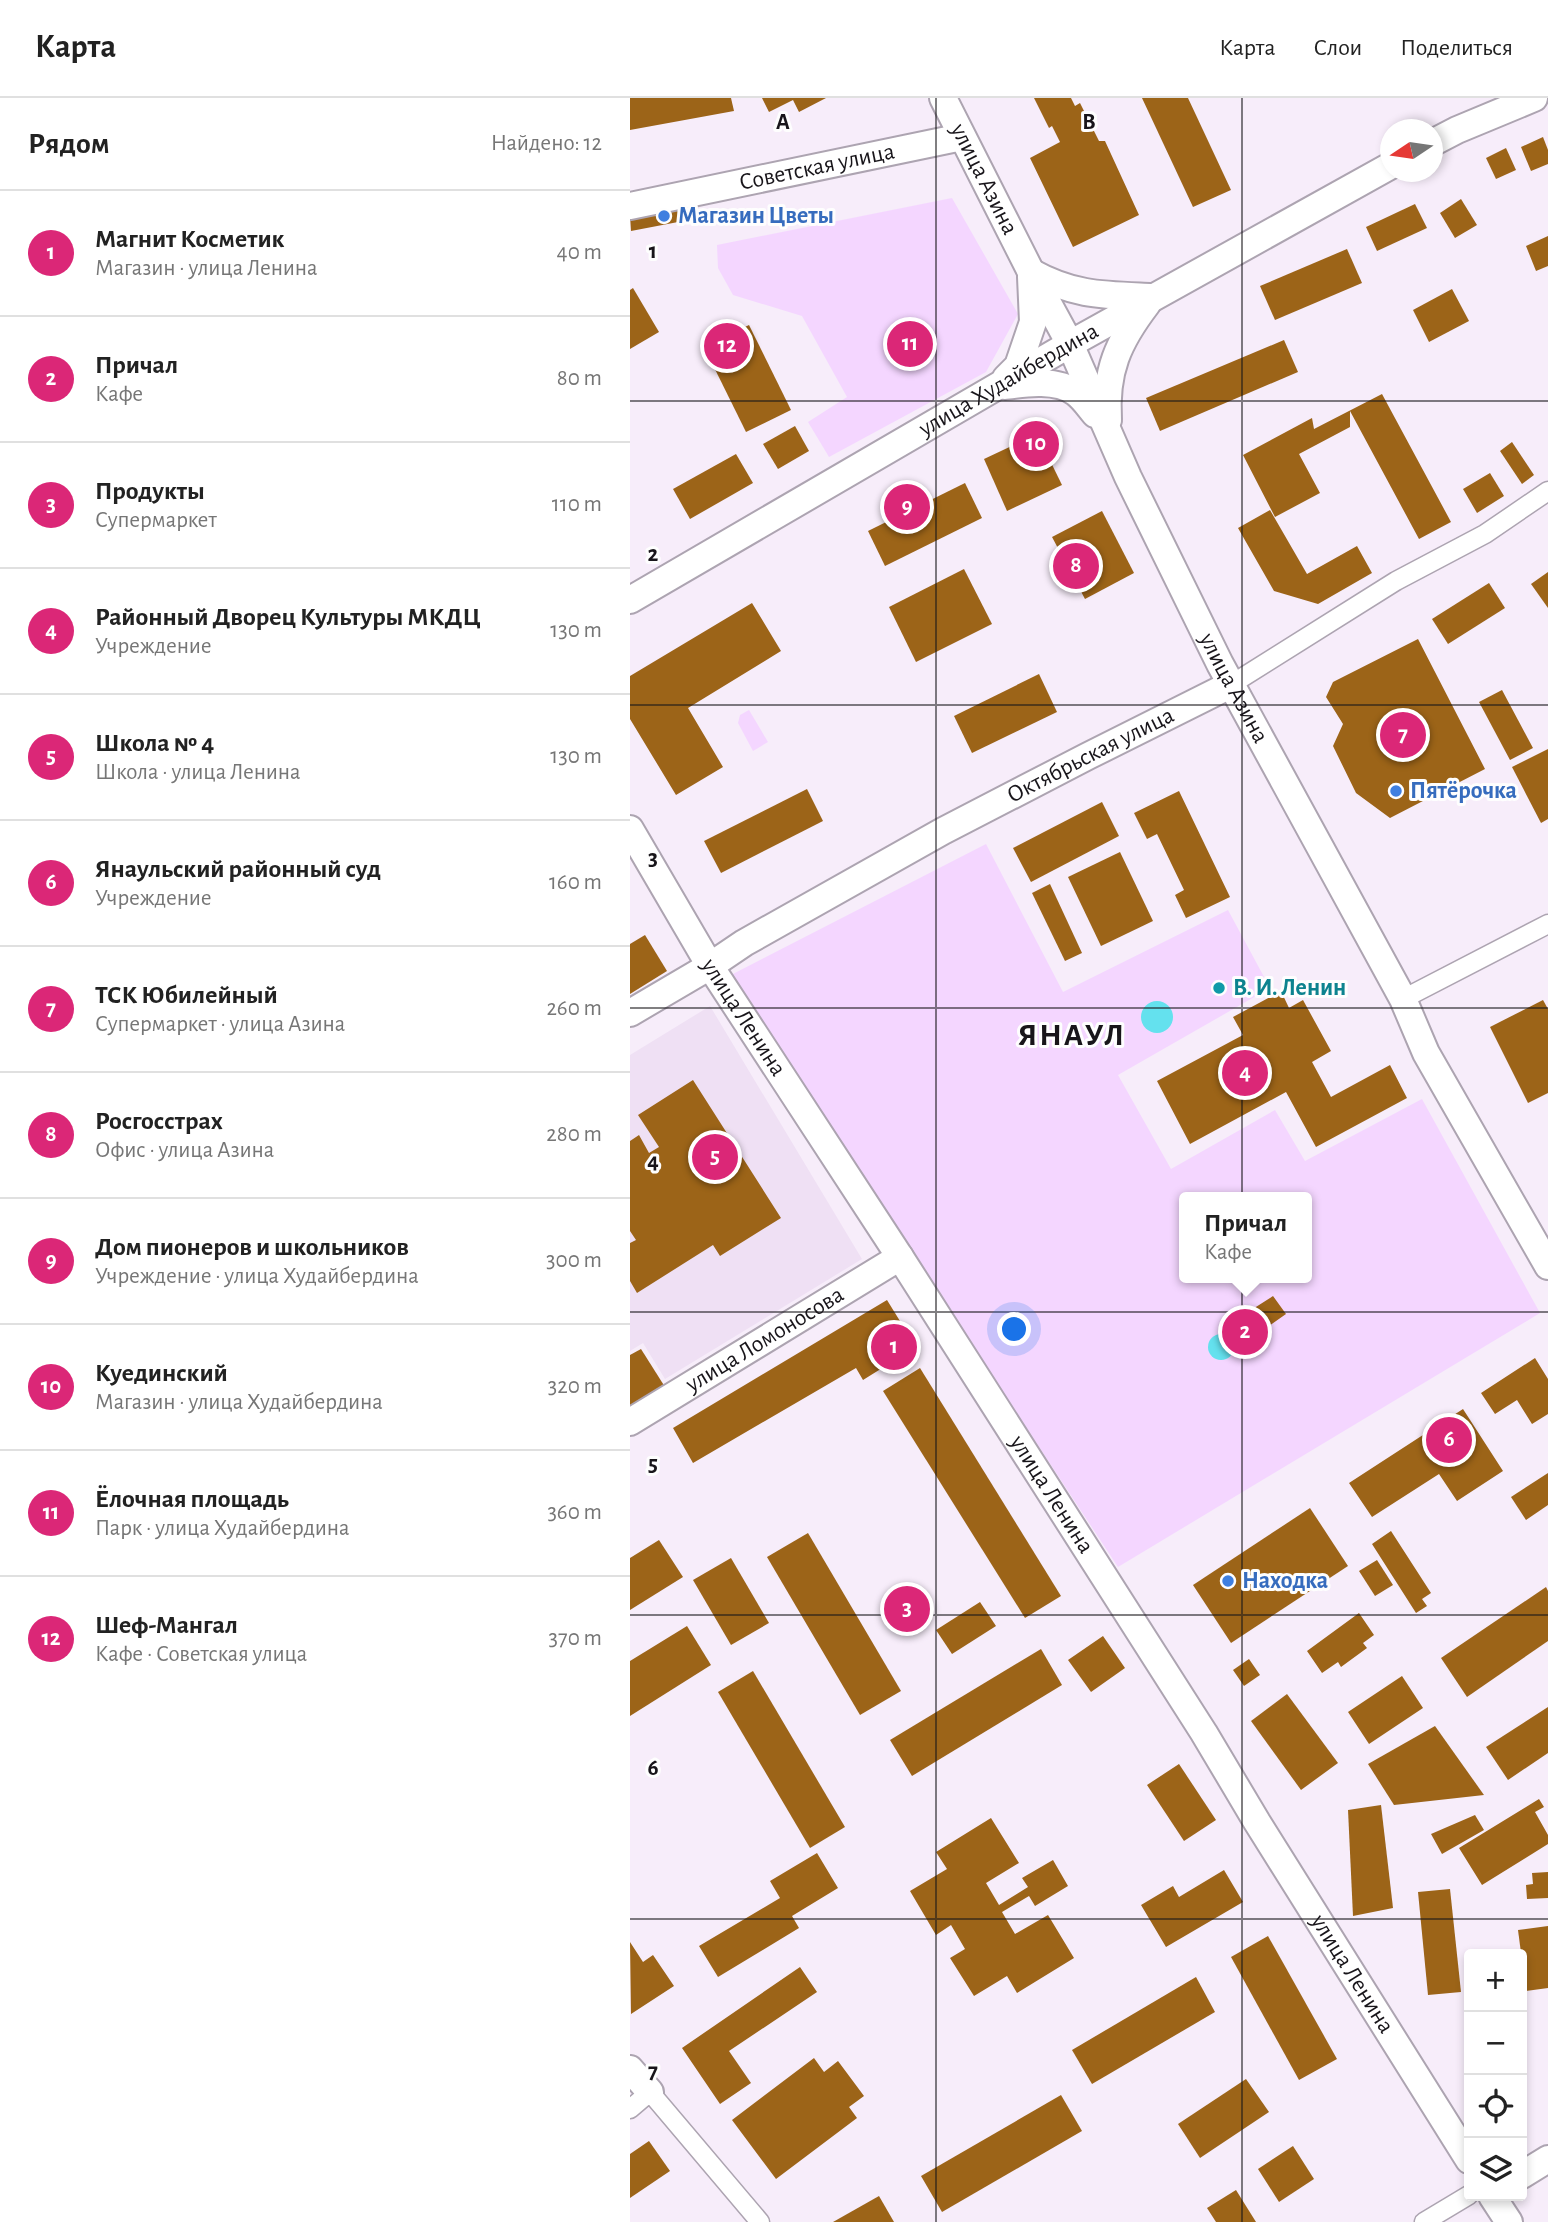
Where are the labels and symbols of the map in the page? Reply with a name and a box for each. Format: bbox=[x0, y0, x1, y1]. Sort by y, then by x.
text: A bbox=[776, 111, 790, 134]
text: B bbox=[1082, 111, 1096, 134]
street label: улица Азина bbox=[946, 119, 1022, 239]
north arrow bbox=[1380, 119, 1443, 182]
street label: Советская улица bbox=[737, 139, 897, 195]
place label: Магазин Цветы bbox=[678, 204, 834, 228]
marker: Магазин Цветы bbox=[656, 208, 672, 224]
text: 1 bbox=[649, 240, 657, 263]
pin: 11 bbox=[887, 318, 933, 370]
street label: улица Худайбердина bbox=[914, 319, 1102, 442]
pin: 12 bbox=[704, 320, 750, 372]
pin: 10 bbox=[1013, 418, 1059, 470]
pin: 9 bbox=[884, 481, 930, 533]
pin: 8 bbox=[1053, 540, 1099, 592]
text: 2 bbox=[648, 543, 659, 566]
street label: улица Азина bbox=[1194, 628, 1273, 747]
street label: Октябрьская улица bbox=[1003, 703, 1178, 808]
pin: 7 bbox=[1380, 709, 1426, 761]
place label: Пятёрочка bbox=[1410, 779, 1517, 803]
marker: Пятёрочка bbox=[1388, 783, 1404, 799]
text: 3 bbox=[648, 847, 658, 870]
street label: улица Ленина bbox=[696, 954, 790, 1080]
place label: В. И. Ленин bbox=[1233, 976, 1346, 1000]
marker: В. И. Ленин bbox=[1211, 980, 1227, 996]
district label: ЯНАУЛ bbox=[1018, 1019, 1126, 1051]
pin: 4 bbox=[1222, 1047, 1268, 1099]
pin: 5 bbox=[692, 1131, 738, 1183]
text: 4 bbox=[647, 1150, 659, 1173]
street label: улица Ломоносова bbox=[681, 1282, 848, 1397]
pin: 2 bbox=[1222, 1306, 1268, 1358]
your location bbox=[997, 1312, 1031, 1346]
pin: 1 bbox=[871, 1321, 917, 1373]
pin: 6 bbox=[1426, 1414, 1472, 1466]
street label: улица Ленина bbox=[1005, 1430, 1098, 1558]
text: 5 bbox=[648, 1453, 658, 1476]
place label: Находка bbox=[1242, 1569, 1328, 1593]
marker: Находка bbox=[1220, 1573, 1236, 1589]
pin: 3 bbox=[884, 1583, 930, 1635]
text: 6 bbox=[647, 1757, 659, 1780]
street label: улица Ленина bbox=[1306, 1910, 1398, 2038]
text: 7 bbox=[648, 2060, 658, 2083]

